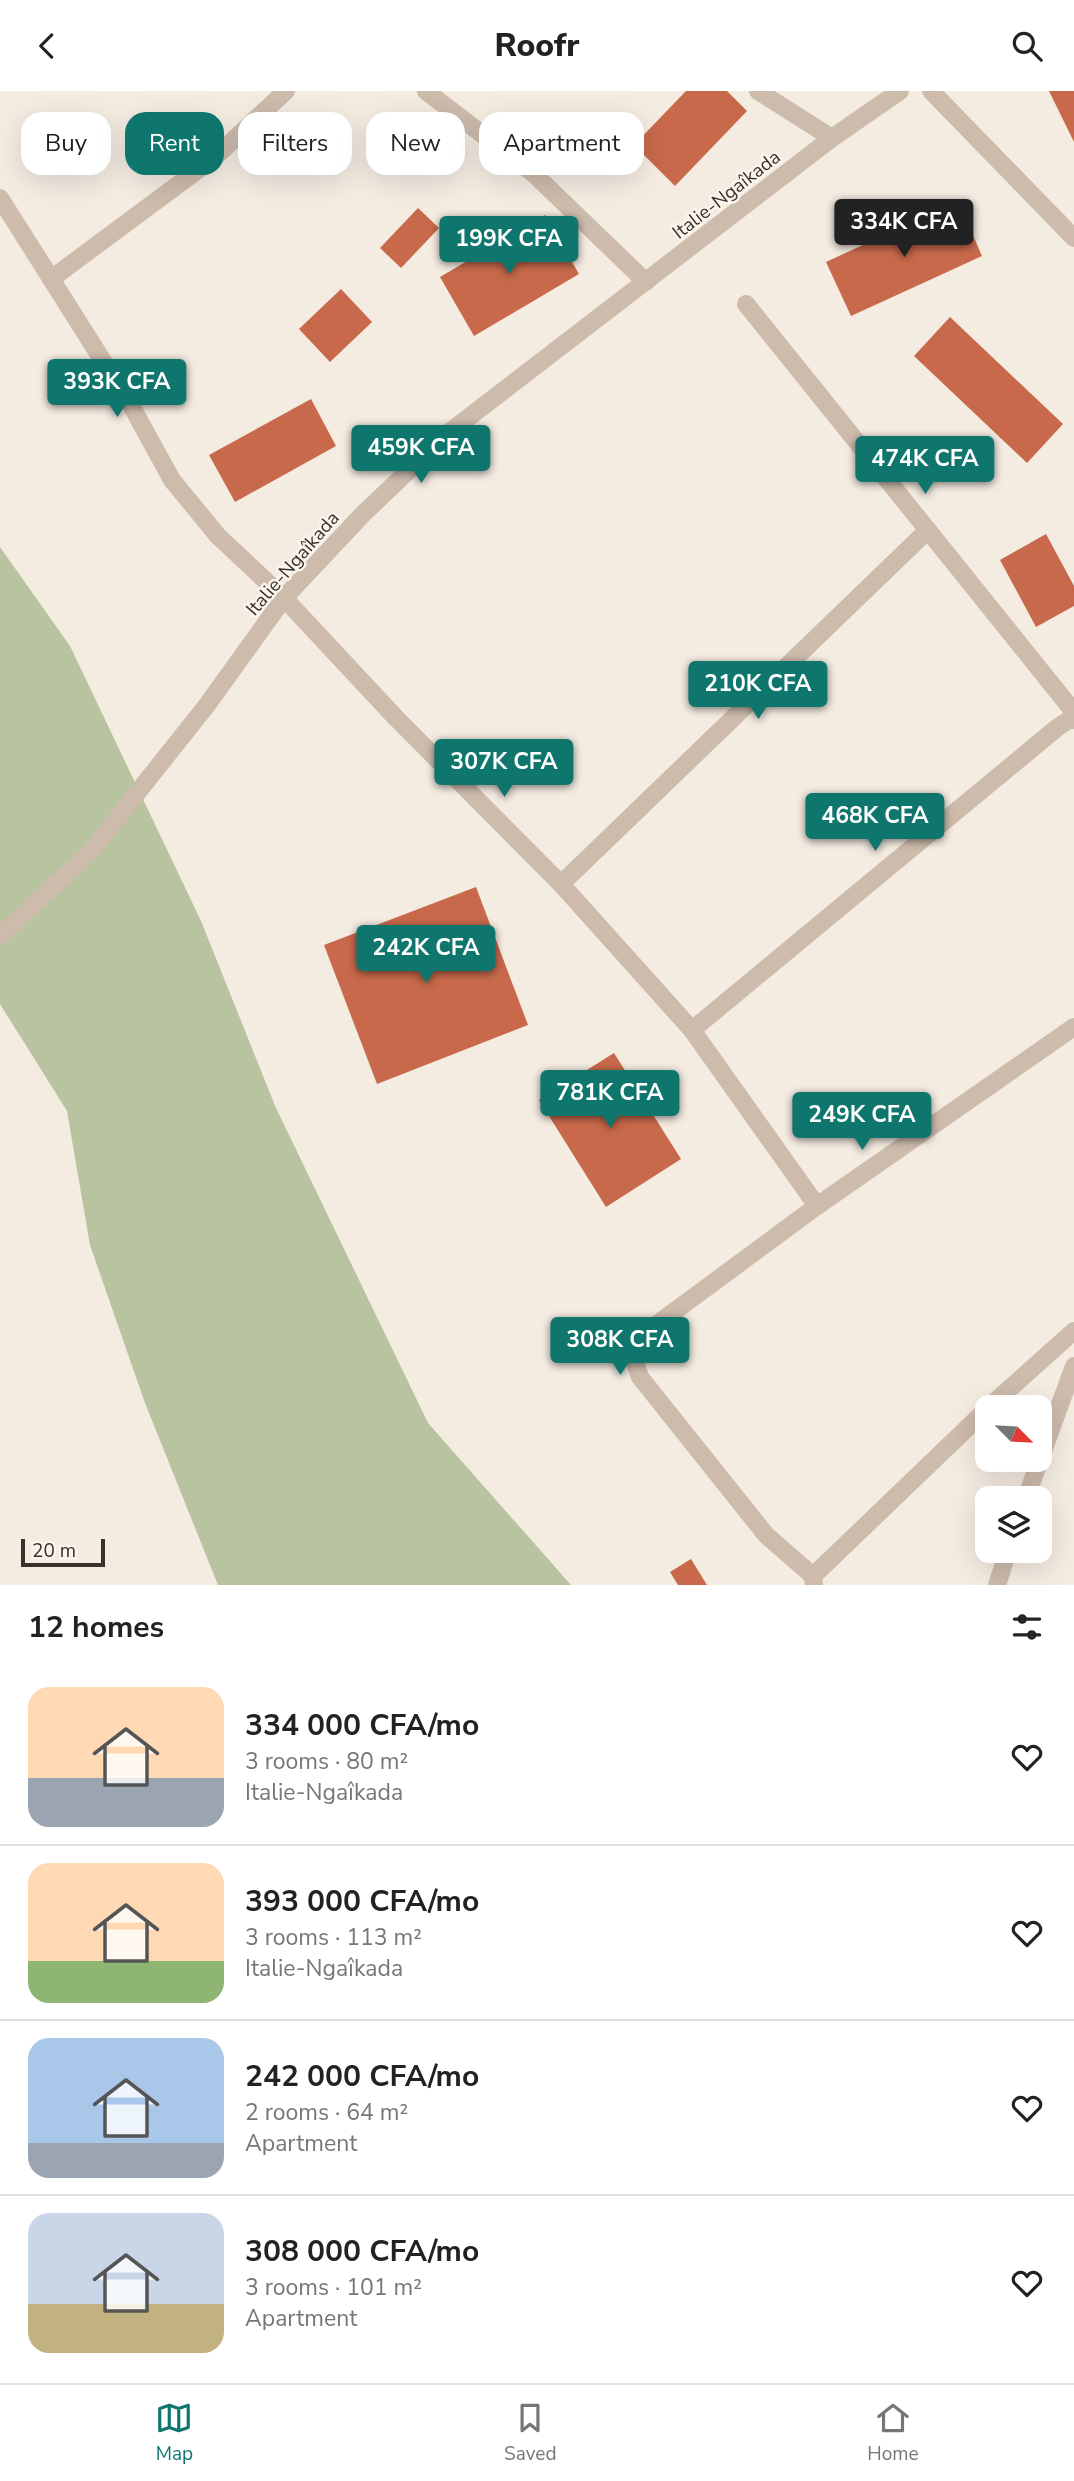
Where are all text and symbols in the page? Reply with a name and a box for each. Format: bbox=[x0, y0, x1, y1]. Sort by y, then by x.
text: Roofr bbox=[495, 24, 579, 67]
icon: back bbox=[28, 27, 66, 65]
icon: search bbox=[1008, 27, 1046, 65]
chip: Buy bbox=[21, 112, 111, 175]
chip: Rent bbox=[125, 112, 224, 175]
chip: Filters bbox=[238, 112, 352, 175]
chip: New bbox=[366, 112, 465, 175]
chip: Apartment bbox=[479, 112, 644, 175]
street label: Italie-Ngaîkada bbox=[667, 144, 786, 245]
pin: 334K CFA bbox=[832, 199, 976, 259]
text: 334K CFA bbox=[850, 206, 958, 237]
pin: 199K CFA bbox=[437, 216, 581, 276]
text: 199K CFA bbox=[455, 223, 563, 254]
pin: 393K CFA bbox=[45, 359, 189, 419]
text: 393K CFA bbox=[63, 366, 171, 397]
pin: 459K CFA bbox=[349, 425, 493, 485]
text: 459K CFA bbox=[367, 432, 475, 463]
pin: 474K CFA bbox=[853, 437, 997, 496]
text: 474K CFA bbox=[871, 443, 979, 474]
street label: Italie-Ngaîkada bbox=[240, 506, 345, 621]
pin: 210K CFA bbox=[686, 661, 830, 721]
text: 210K CFA bbox=[704, 668, 812, 699]
pin: 307K CFA bbox=[432, 739, 576, 799]
text: 307K CFA bbox=[450, 746, 558, 777]
pin: 468K CFA bbox=[803, 793, 947, 853]
text: 468K CFA bbox=[821, 800, 929, 831]
pin: 242K CFA bbox=[354, 925, 498, 985]
text: 242K CFA bbox=[372, 932, 480, 963]
pin: 781K CFA bbox=[538, 1070, 682, 1130]
text: 781K CFA bbox=[556, 1077, 664, 1108]
pin: 249K CFA bbox=[790, 1093, 934, 1152]
text: 249K CFA bbox=[808, 1099, 916, 1130]
pin: 308K CFA bbox=[548, 1317, 692, 1377]
text: 308K CFA bbox=[566, 1324, 674, 1355]
north arrow bbox=[975, 1395, 1052, 1472]
map controls bbox=[975, 1395, 1052, 1563]
button: layers bbox=[975, 1486, 1052, 1563]
scale bar bbox=[21, 1536, 105, 1568]
text: 20 m bbox=[32, 1538, 76, 1564]
text: 12 homes bbox=[28, 1607, 164, 1648]
icon: filters bbox=[1008, 1608, 1046, 1646]
text: 334 000 CFA/mo bbox=[245, 1705, 479, 1746]
icon: home bbox=[84, 1715, 168, 1799]
icon: heart bbox=[1008, 1738, 1046, 1776]
text: 3 rooms · 80 m² bbox=[245, 1746, 408, 1777]
text: Italie-Ngaîkada bbox=[245, 1777, 403, 1808]
text: 393 000 CFA/mo bbox=[245, 1881, 479, 1922]
icon: home bbox=[84, 1891, 168, 1975]
icon: heart bbox=[1008, 1914, 1046, 1952]
text: 3 rooms · 113 m² bbox=[245, 1922, 422, 1953]
text: Italie-Ngaîkada bbox=[245, 1953, 403, 1984]
text: 242 000 CFA/mo bbox=[245, 2056, 479, 2097]
icon: home bbox=[84, 2066, 168, 2150]
icon: heart bbox=[1008, 2089, 1046, 2127]
text: 2 rooms · 64 m² bbox=[245, 2097, 408, 2128]
text: Apartment bbox=[245, 2128, 357, 2159]
text: 308 000 CFA/mo bbox=[245, 2231, 479, 2272]
icon: home bbox=[84, 2241, 168, 2325]
icon: heart bbox=[1008, 2264, 1046, 2302]
text: 3 rooms · 101 m² bbox=[245, 2272, 422, 2303]
text: Apartment bbox=[245, 2303, 357, 2334]
tab: Map bbox=[155, 2399, 193, 2467]
tab: Saved bbox=[504, 2399, 557, 2467]
tab: Home bbox=[867, 2399, 919, 2467]

